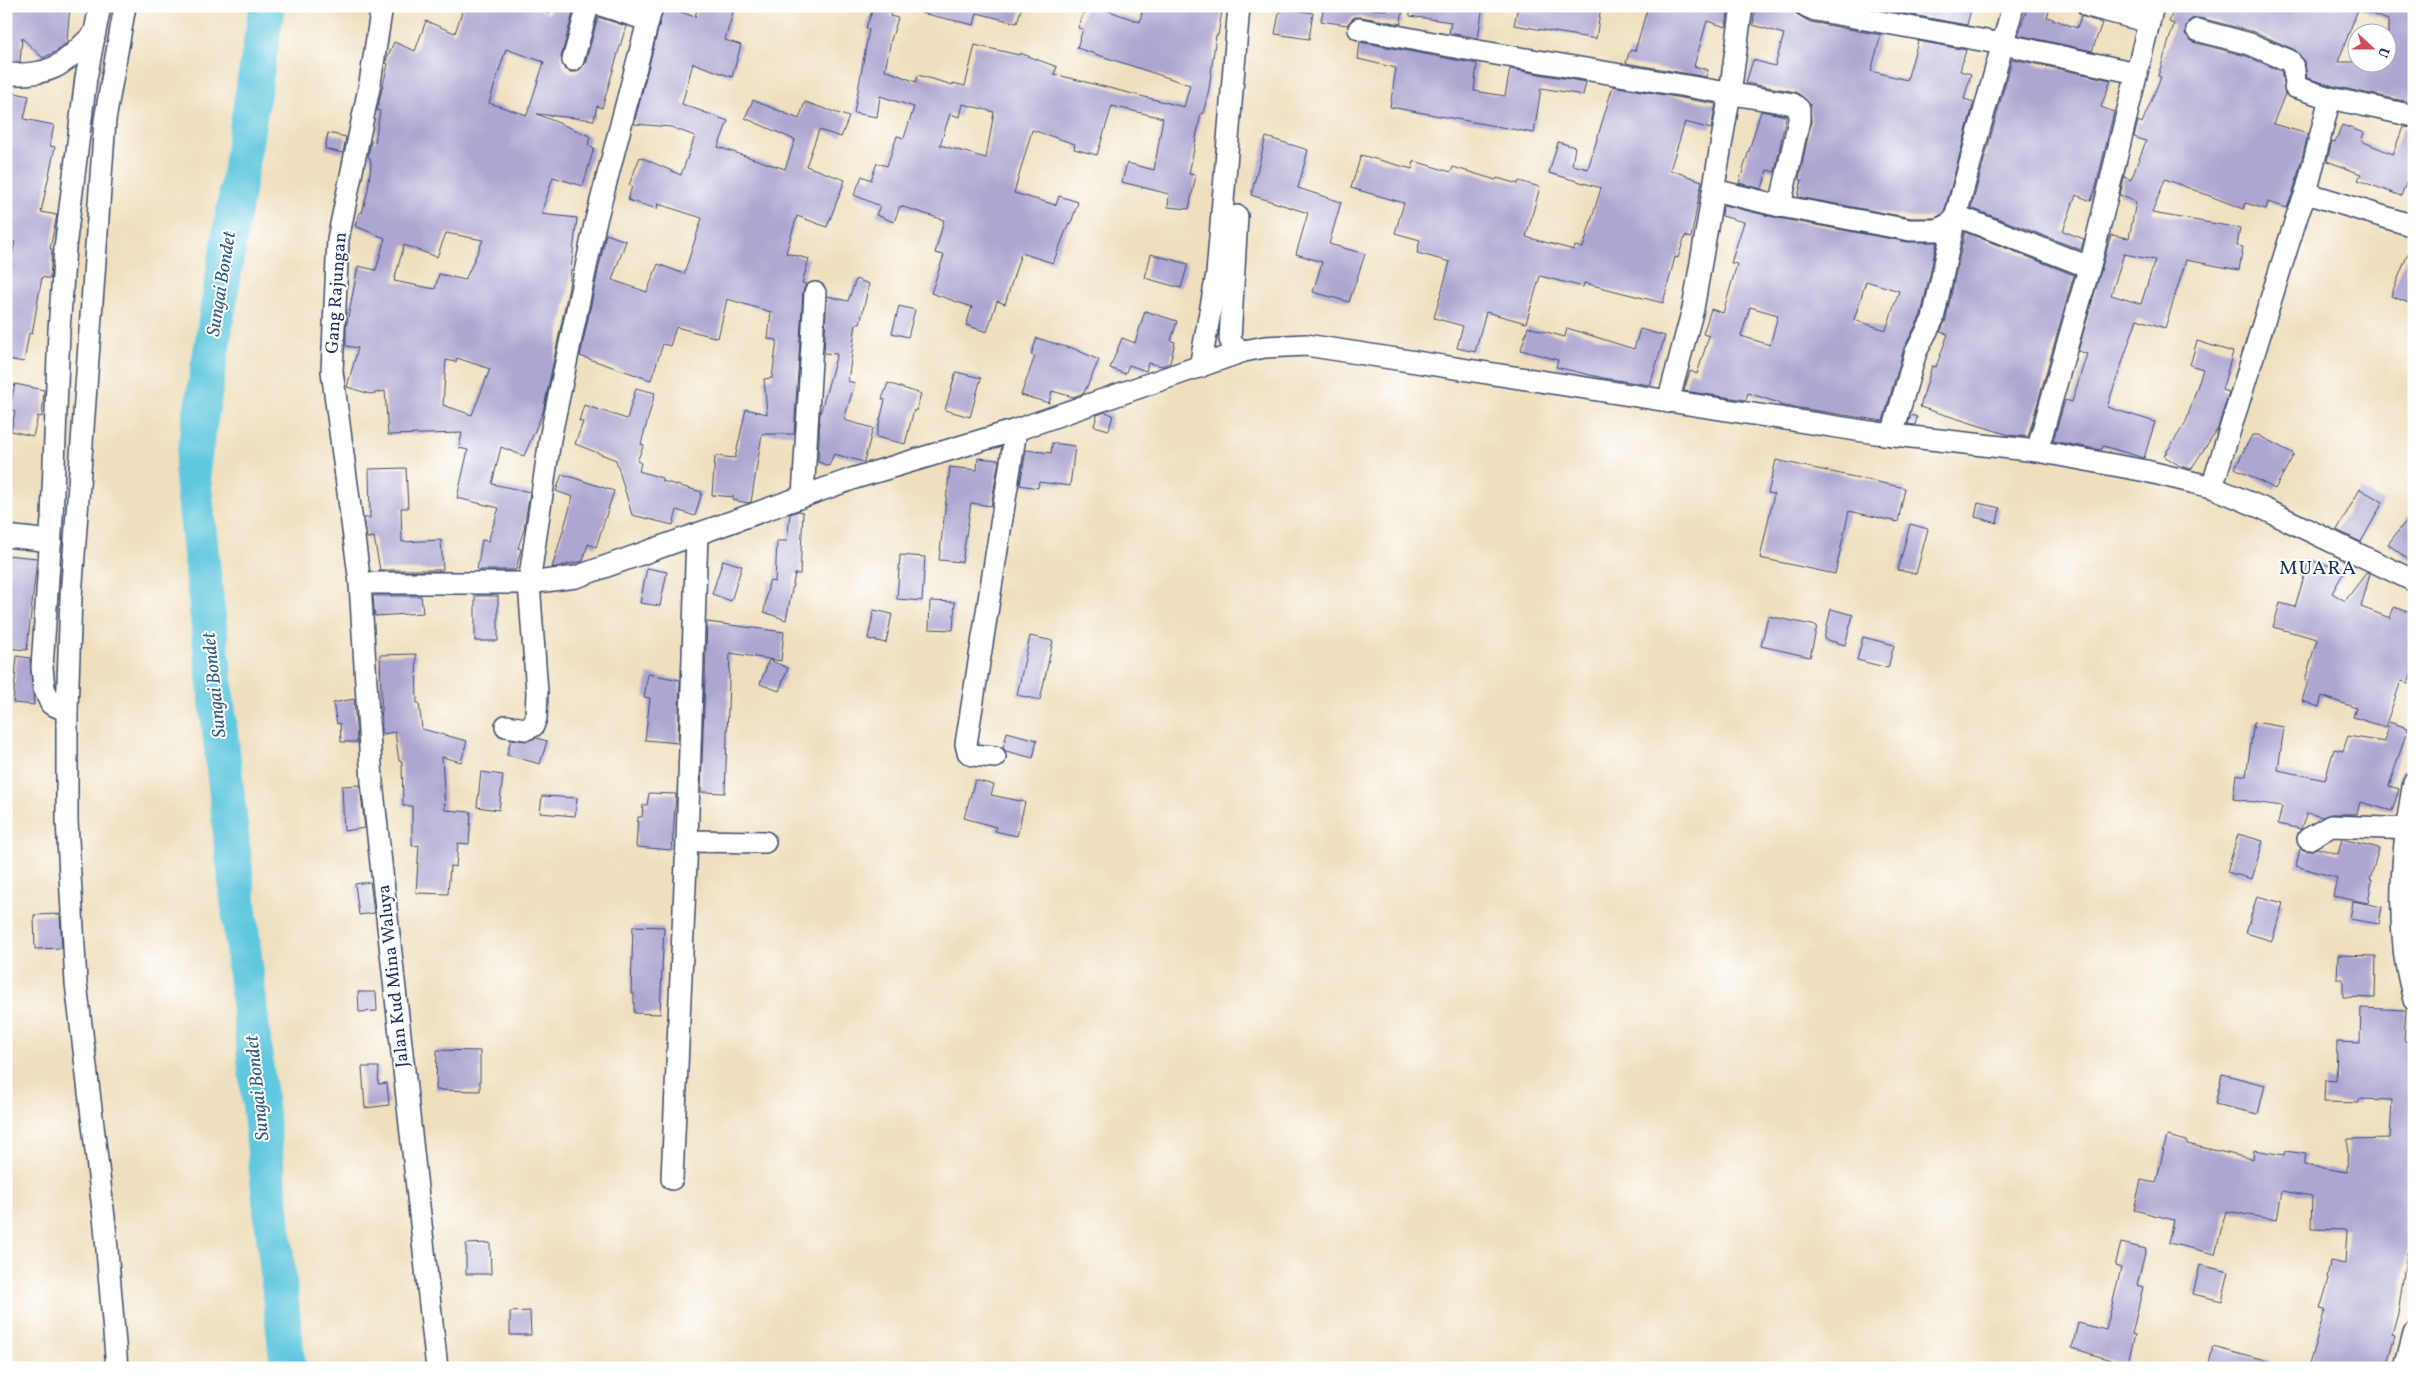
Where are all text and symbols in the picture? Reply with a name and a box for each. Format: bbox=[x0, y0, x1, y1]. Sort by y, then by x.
north arrow bbox=[2348, 22, 2398, 72]
text: U bbox=[2372, 44, 2393, 60]
water label: Sungai Bondet bbox=[201, 229, 243, 338]
street label: Gang Rajungan bbox=[320, 231, 354, 355]
district label: MUARA bbox=[2279, 555, 2357, 583]
water label: Sungai Bondet bbox=[196, 630, 233, 739]
street label: Jalan Kud Mina Waluya bbox=[372, 883, 416, 1069]
water label: Sungai Bondet bbox=[239, 1033, 276, 1142]

